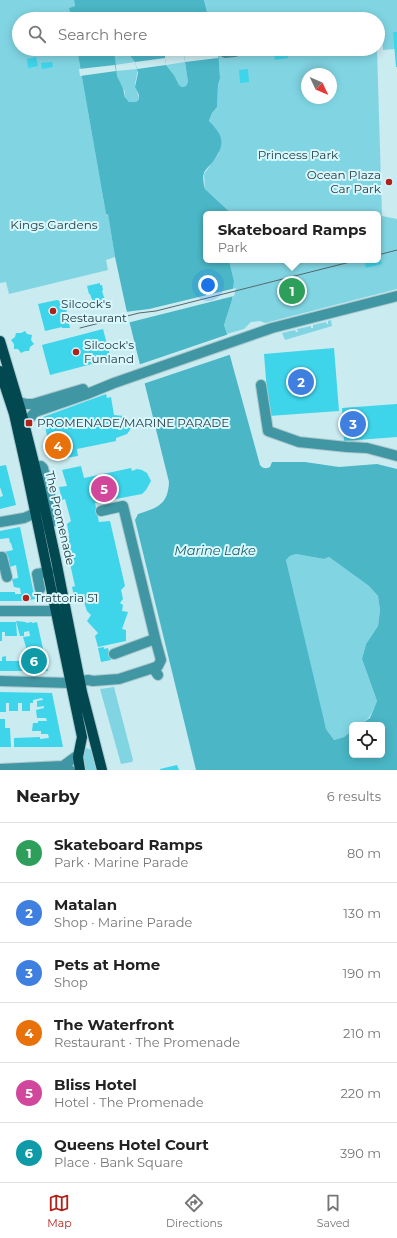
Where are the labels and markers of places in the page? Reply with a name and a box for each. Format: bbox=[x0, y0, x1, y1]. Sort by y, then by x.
place label: Ocean Plaza Car Park bbox=[307, 167, 382, 196]
marker: Ocean Plaza Car Park bbox=[384, 177, 394, 187]
pin: 1 bbox=[279, 276, 305, 306]
place label: Silcock's Restaurant bbox=[61, 296, 127, 325]
marker: Silcock's Restaurant bbox=[48, 306, 58, 316]
place label: Silcock's Funland bbox=[84, 337, 134, 366]
marker: Silcock's Funland bbox=[71, 347, 81, 357]
pin: 2 bbox=[288, 367, 314, 397]
pin: 3 bbox=[340, 409, 366, 439]
place label: PROMENADE/MARINE PARADE bbox=[37, 415, 229, 430]
marker: PROMENADE/MARINE PARADE bbox=[24, 418, 34, 428]
pin: 4 bbox=[45, 431, 71, 461]
pin: 5 bbox=[91, 474, 117, 504]
place label: Trattoria 51 bbox=[34, 590, 98, 605]
marker: Trattoria 51 bbox=[21, 593, 31, 603]
pin: 6 bbox=[21, 646, 47, 676]

